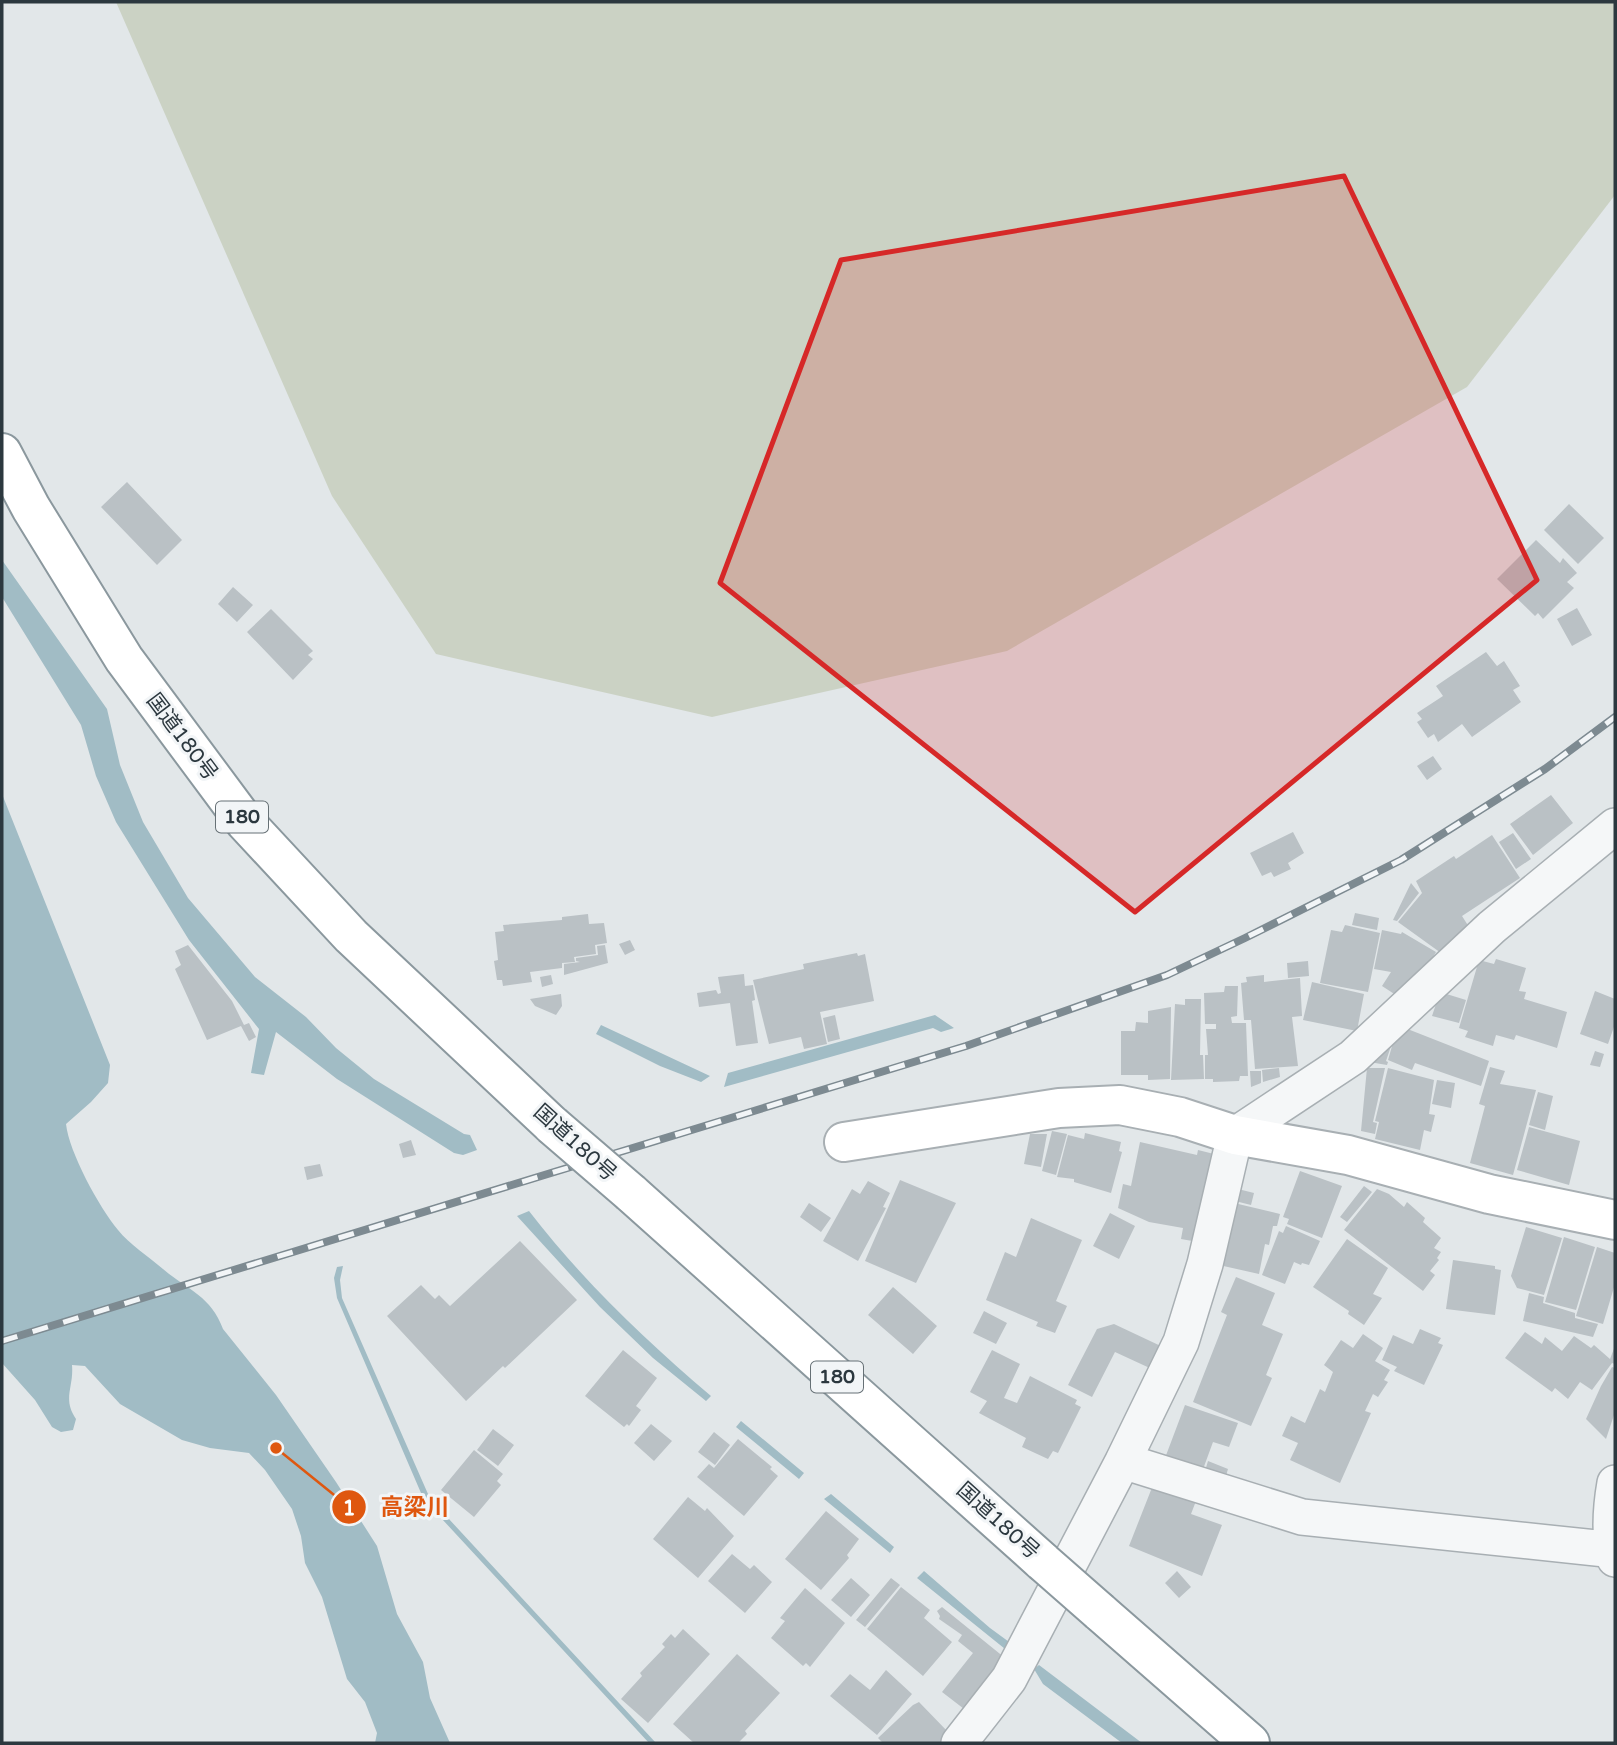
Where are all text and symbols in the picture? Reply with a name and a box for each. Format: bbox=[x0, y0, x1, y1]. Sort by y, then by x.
street label: 国道180号 bbox=[141, 689, 223, 785]
road number: 180 bbox=[216, 802, 268, 832]
street label: 国道180号 bbox=[529, 1099, 621, 1187]
road number: 180 bbox=[811, 1362, 863, 1392]
street label: 国道180号 bbox=[952, 1477, 1044, 1565]
callout: 高梁川 bbox=[332, 1485, 464, 1529]
text: 高梁川 bbox=[381, 1494, 450, 1522]
text: 1 bbox=[342, 1496, 356, 1521]

